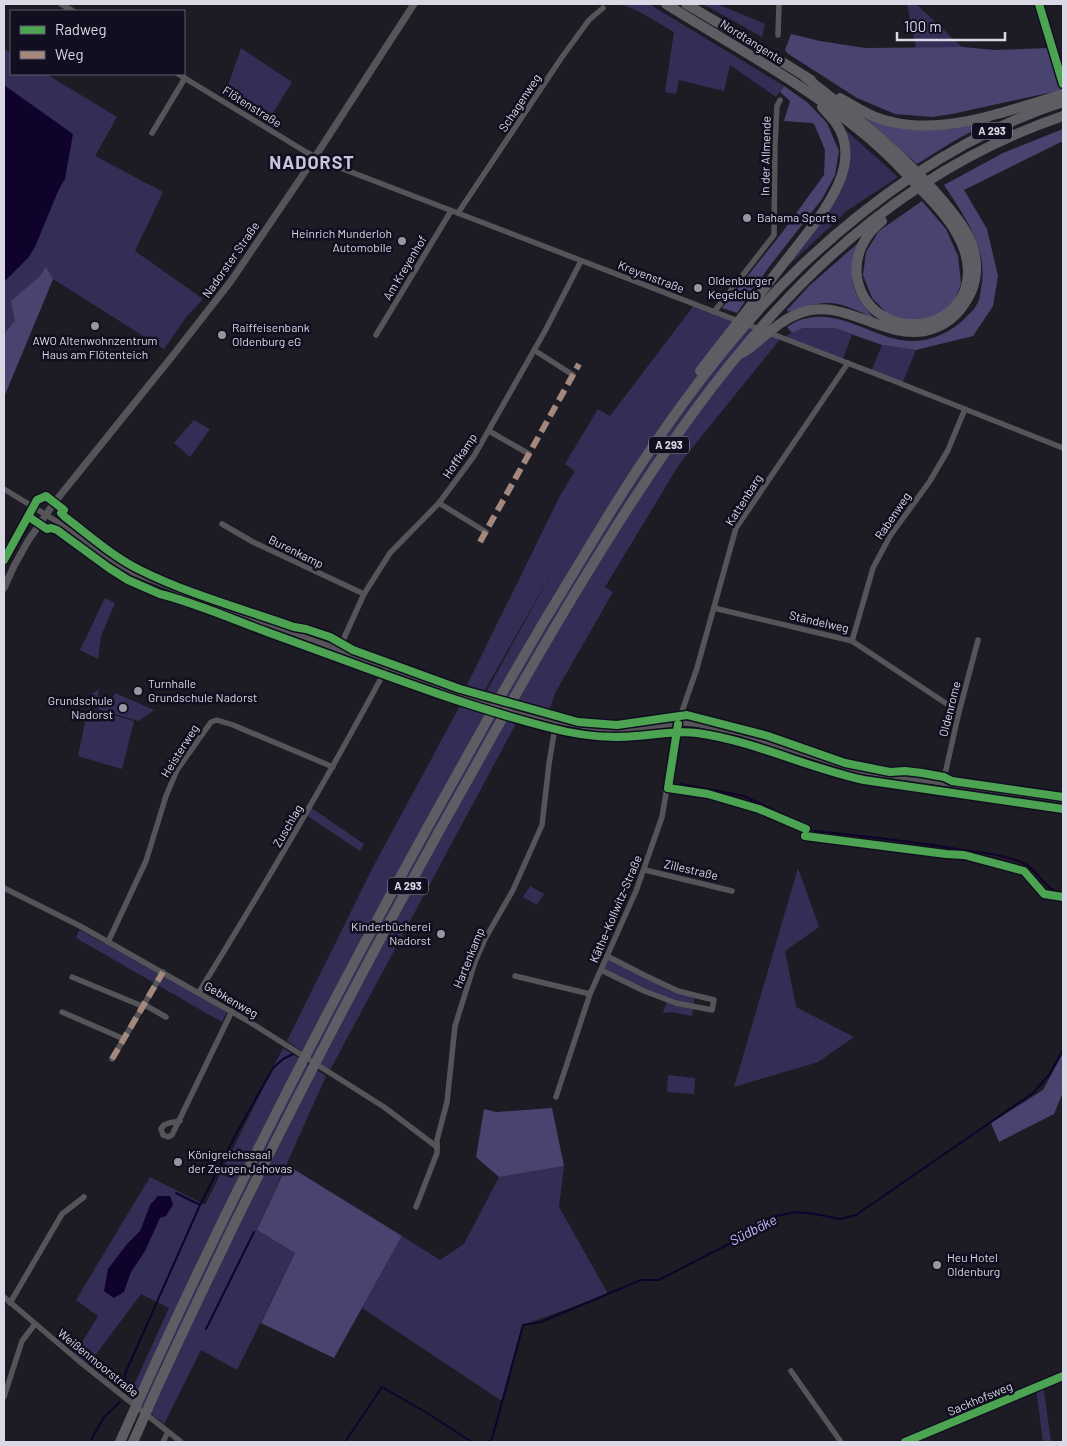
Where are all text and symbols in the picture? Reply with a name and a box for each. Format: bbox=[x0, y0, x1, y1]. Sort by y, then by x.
legend bbox=[10, 10, 185, 75]
scale bar bbox=[897, 10, 1004, 42]
street label: Nordtangente bbox=[718, 16, 787, 66]
text: 100 m bbox=[904, 17, 942, 35]
text: Radweg bbox=[55, 20, 107, 38]
text: Weg bbox=[55, 45, 83, 63]
street label: Schagenweg bbox=[495, 71, 543, 134]
street label: Flötenstraße bbox=[221, 83, 285, 130]
street label: In der Allmende bbox=[757, 116, 773, 196]
road number: A 293 bbox=[972, 122, 1012, 140]
district label: NADORST bbox=[269, 151, 355, 173]
place label: Bahama Sports bbox=[757, 210, 837, 224]
marker: Bahama Sports bbox=[741, 212, 753, 224]
street label: Nadorster Straße bbox=[199, 219, 262, 300]
place label: Heinrich Munderloh Automobile bbox=[291, 226, 392, 254]
street label: Am Kreyenhof bbox=[379, 233, 429, 302]
marker: Heinrich Munderloh Automobile bbox=[396, 235, 408, 247]
street label: Kreyenstraße bbox=[616, 257, 686, 295]
place label: Oldenburger Kegelclub bbox=[708, 273, 773, 301]
marker: Oldenburger Kegelclub bbox=[692, 282, 704, 294]
marker: AWO Altenwohnzentrum Haus am Flötenteich bbox=[89, 320, 101, 332]
place label: Raiffeisenbank Oldenburg eG bbox=[232, 320, 310, 348]
marker: Raiffeisenbank Oldenburg eG bbox=[216, 329, 228, 341]
place label: AWO Altenwohnzentrum Haus am Flötenteich bbox=[32, 333, 158, 361]
street label: Hoffkamp bbox=[439, 430, 479, 481]
road number: A 293 bbox=[649, 436, 689, 454]
street label: Kattenbarg bbox=[722, 471, 764, 528]
street label: Rabenweg bbox=[871, 489, 913, 542]
street label: Burenkamp bbox=[267, 532, 326, 570]
street label: Ständelweg bbox=[788, 607, 850, 635]
place label: Turnhalle Grundschule Nadorst bbox=[148, 676, 257, 704]
street label: Oldenrome bbox=[935, 680, 963, 738]
marker: Turnhalle Grundschule Nadorst bbox=[132, 685, 144, 697]
place label: Grundschule Nadorst bbox=[48, 693, 113, 721]
marker: Grundschule Nadorst bbox=[117, 702, 129, 714]
street label: Heisterweg bbox=[157, 721, 201, 779]
street label: Zuschlag bbox=[269, 802, 305, 849]
street label: Käthe-Kollwitz-Straße bbox=[586, 853, 644, 965]
street label: Zillestraße bbox=[663, 856, 720, 882]
road number: A 293 bbox=[388, 878, 428, 894]
place label: Kinderbücherei Nadorst bbox=[351, 919, 431, 947]
street label: Hartenkamp bbox=[450, 925, 487, 990]
marker: Kinderbücherei Nadorst bbox=[435, 928, 447, 940]
street label: Gebkenweg bbox=[202, 978, 261, 1020]
place label: Königreichssaal der Zeugen Jehovas bbox=[188, 1147, 293, 1175]
marker: Königreichssaal der Zeugen Jehovas bbox=[172, 1156, 184, 1168]
water label: Südbäke bbox=[726, 1210, 779, 1249]
place label: Heu Hotel Oldenburg bbox=[947, 1250, 1000, 1278]
marker: Heu Hotel Oldenburg bbox=[931, 1259, 943, 1271]
street label: Weißenmoorstraße bbox=[55, 1325, 142, 1399]
street label: Sackhofsweg bbox=[945, 1378, 1014, 1418]

